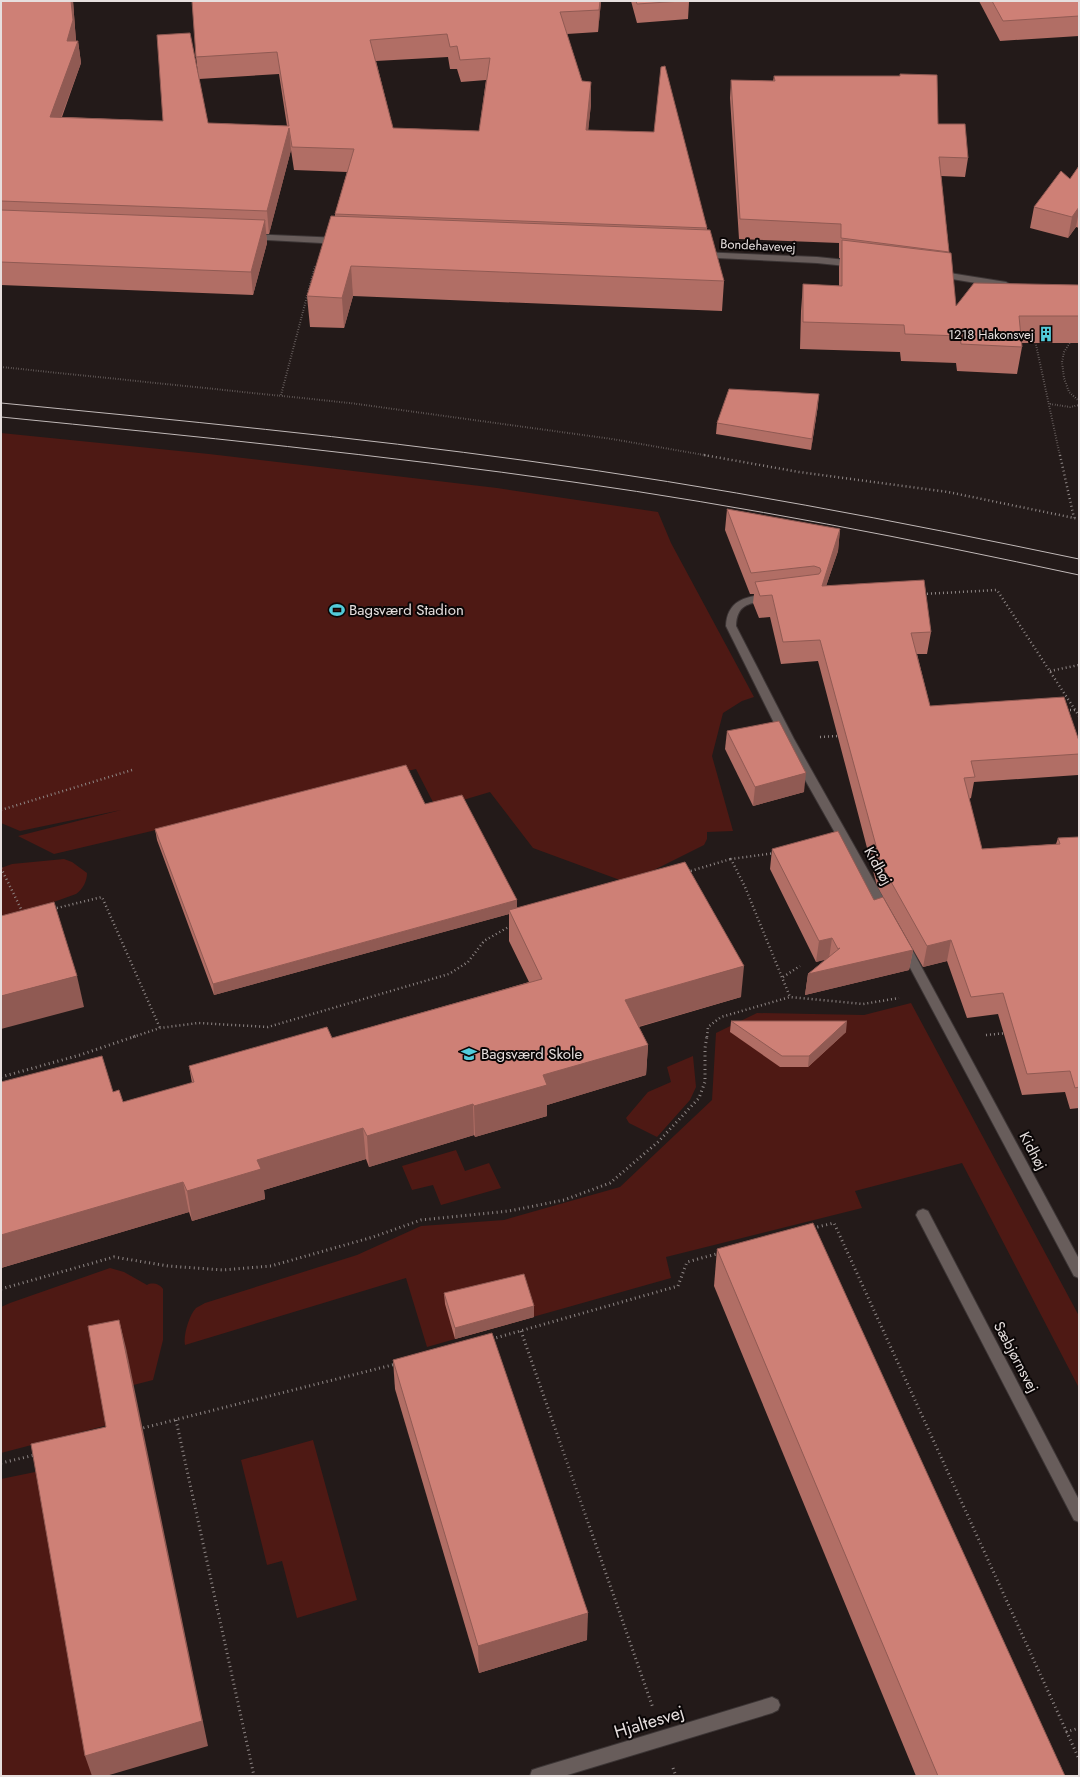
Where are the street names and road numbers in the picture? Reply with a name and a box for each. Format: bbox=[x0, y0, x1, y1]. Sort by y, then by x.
street label: Bondehavevej bbox=[720, 234, 796, 257]
street label: Kidhøj bbox=[859, 843, 897, 889]
street label: Kidhøj bbox=[1014, 1128, 1052, 1174]
street label: Sæbjørnsvej bbox=[988, 1317, 1044, 1397]
street label: Hjaltesvej bbox=[611, 1699, 687, 1745]

